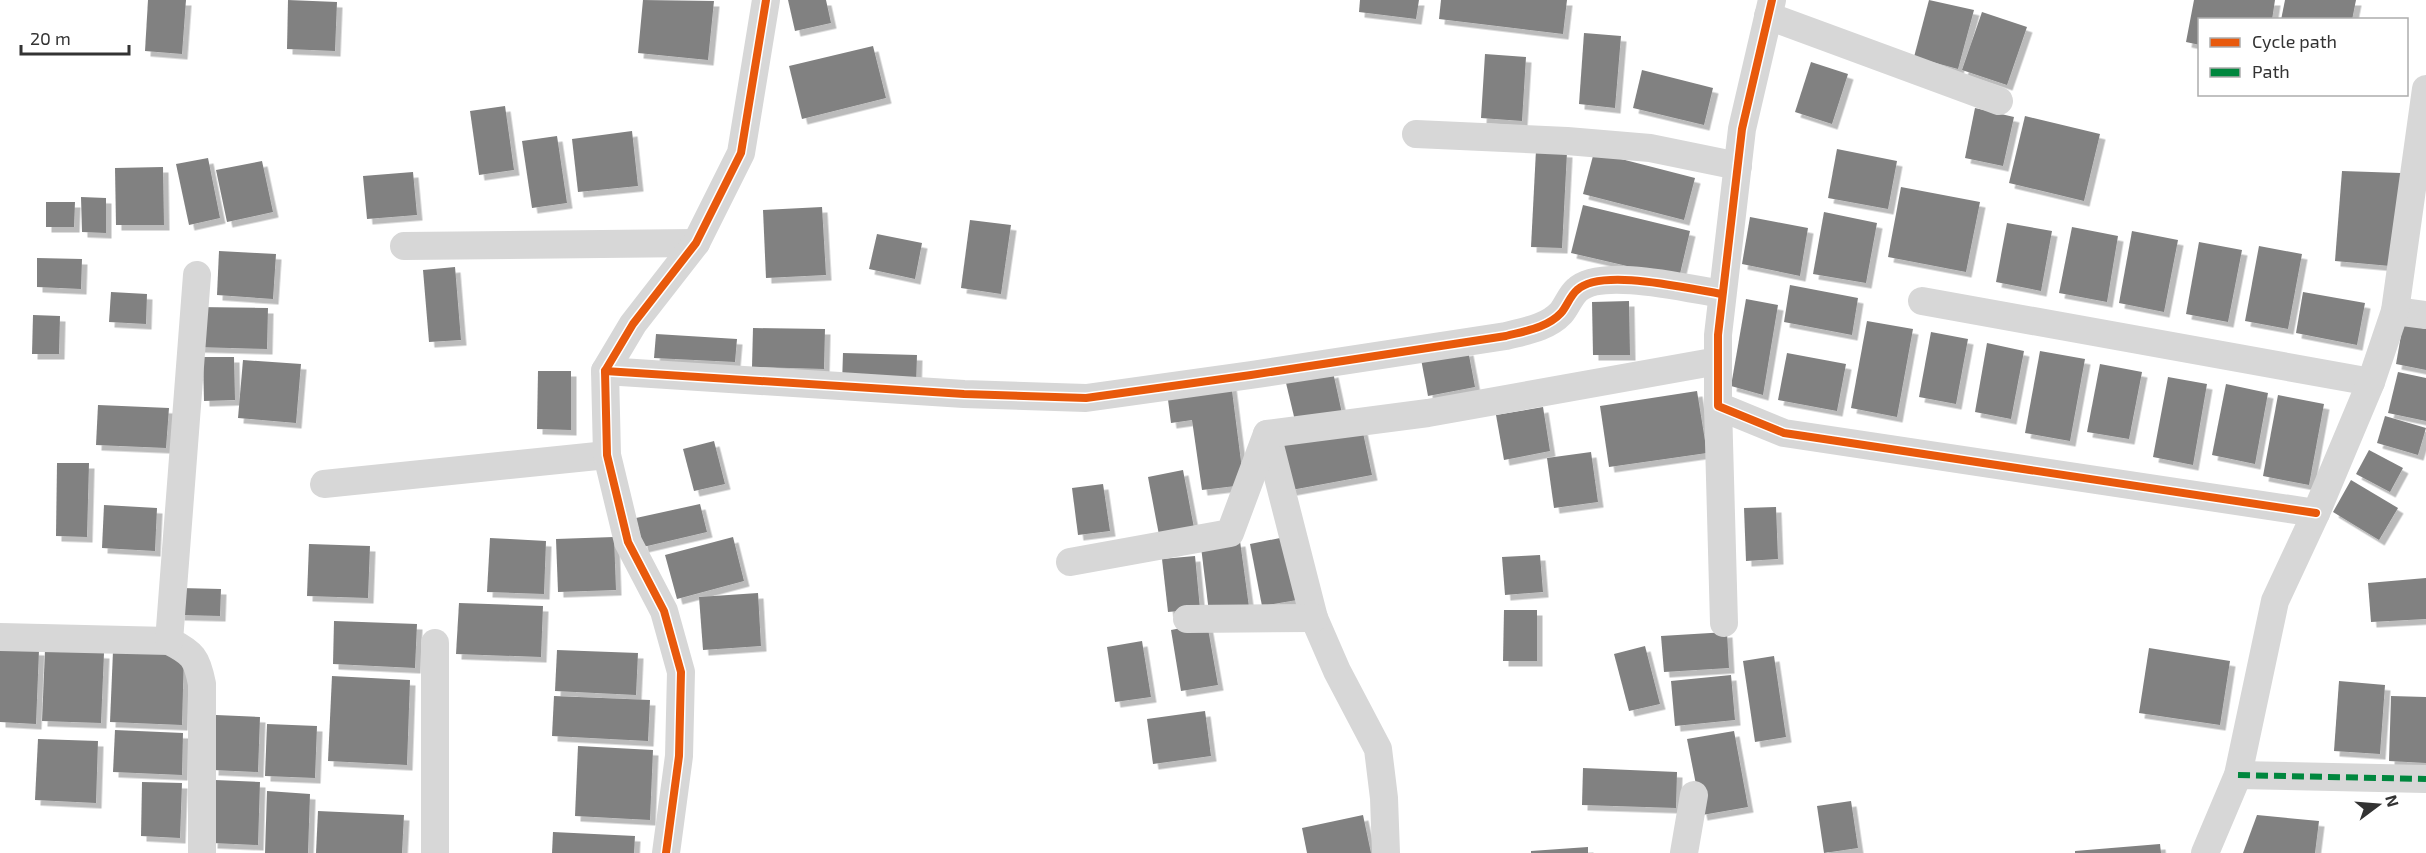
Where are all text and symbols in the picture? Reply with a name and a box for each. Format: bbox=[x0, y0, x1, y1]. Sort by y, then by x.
scale bar bbox=[21, 18, 129, 56]
legend bbox=[2198, 18, 2408, 96]
text: 20 m bbox=[30, 27, 71, 49]
text: Cycle path bbox=[2252, 30, 2337, 52]
text: Path bbox=[2252, 60, 2290, 82]
north arrow bbox=[2348, 775, 2408, 835]
text: N bbox=[2382, 793, 2404, 809]

